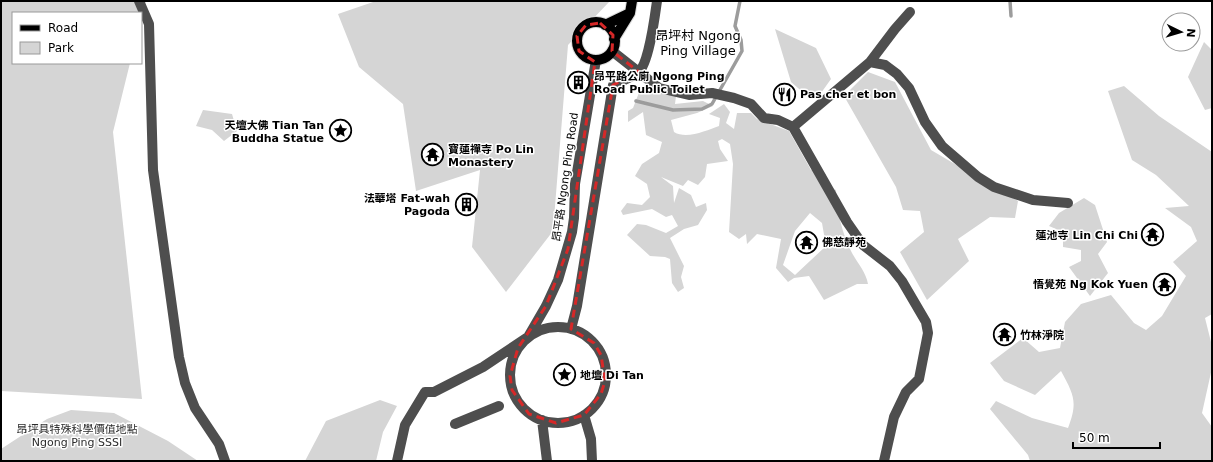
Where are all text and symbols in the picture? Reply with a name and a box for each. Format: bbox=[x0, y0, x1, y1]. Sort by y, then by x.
legend bbox=[12, 12, 142, 64]
north arrow bbox=[1161, 12, 1201, 52]
text: Road bbox=[48, 21, 78, 35]
district label: 昂坪村 Ngong Ping Village bbox=[655, 28, 741, 58]
text: N bbox=[1184, 28, 1197, 38]
text: Park bbox=[48, 41, 74, 55]
building icon: 昂平路公廁 Ngong Ping Road Public Toilet bbox=[565, 69, 591, 95]
place label: 昂平路公廁 Ngong Ping Road Public Toilet bbox=[594, 70, 725, 96]
restaurant icon: Pas cher et bon bbox=[771, 81, 797, 107]
place label: Pas cher et bon bbox=[800, 88, 896, 101]
street label: 昂平路 Ngong Ping Road bbox=[550, 112, 581, 243]
place icon: 天壇大佛 Tian Tan Buddha Statue bbox=[327, 118, 353, 144]
place label: 天壇大佛 Tian Tan Buddha Statue bbox=[224, 119, 324, 145]
temple icon: 寶蓮禪寺 Po Lin Monastery bbox=[420, 142, 446, 168]
place label: 寶蓮禪寺 Po Lin Monastery bbox=[448, 143, 534, 169]
building icon: 法華塔 Fat-wah Pagoda bbox=[453, 191, 479, 217]
place label: 法華塔 Fat-wah Pagoda bbox=[364, 192, 450, 218]
temple icon: 蓮池寺 Lin Chi Chi bbox=[1140, 222, 1166, 248]
temple icon: 佛慈靜苑 bbox=[793, 229, 819, 255]
place label: 蓮池寺 Lin Chi Chi bbox=[1036, 229, 1138, 242]
place label: 佛慈靜苑 bbox=[822, 236, 866, 249]
temple icon: 悟覺苑 Ng Kok Yuen bbox=[1151, 271, 1177, 297]
place label: 悟覺苑 Ng Kok Yuen bbox=[1033, 278, 1148, 291]
temple icon: 竹林淨院 bbox=[992, 322, 1018, 348]
place label: 竹林淨院 bbox=[1020, 329, 1064, 342]
place icon: 地壇 Di Tan bbox=[551, 362, 577, 388]
place label: 地壇 Di Tan bbox=[580, 369, 644, 382]
park label: 昂坪具特殊科學價值地點 Ngong Ping SSSI bbox=[17, 423, 138, 449]
scale bar bbox=[1073, 424, 1160, 450]
text: 50 m bbox=[1079, 431, 1110, 445]

